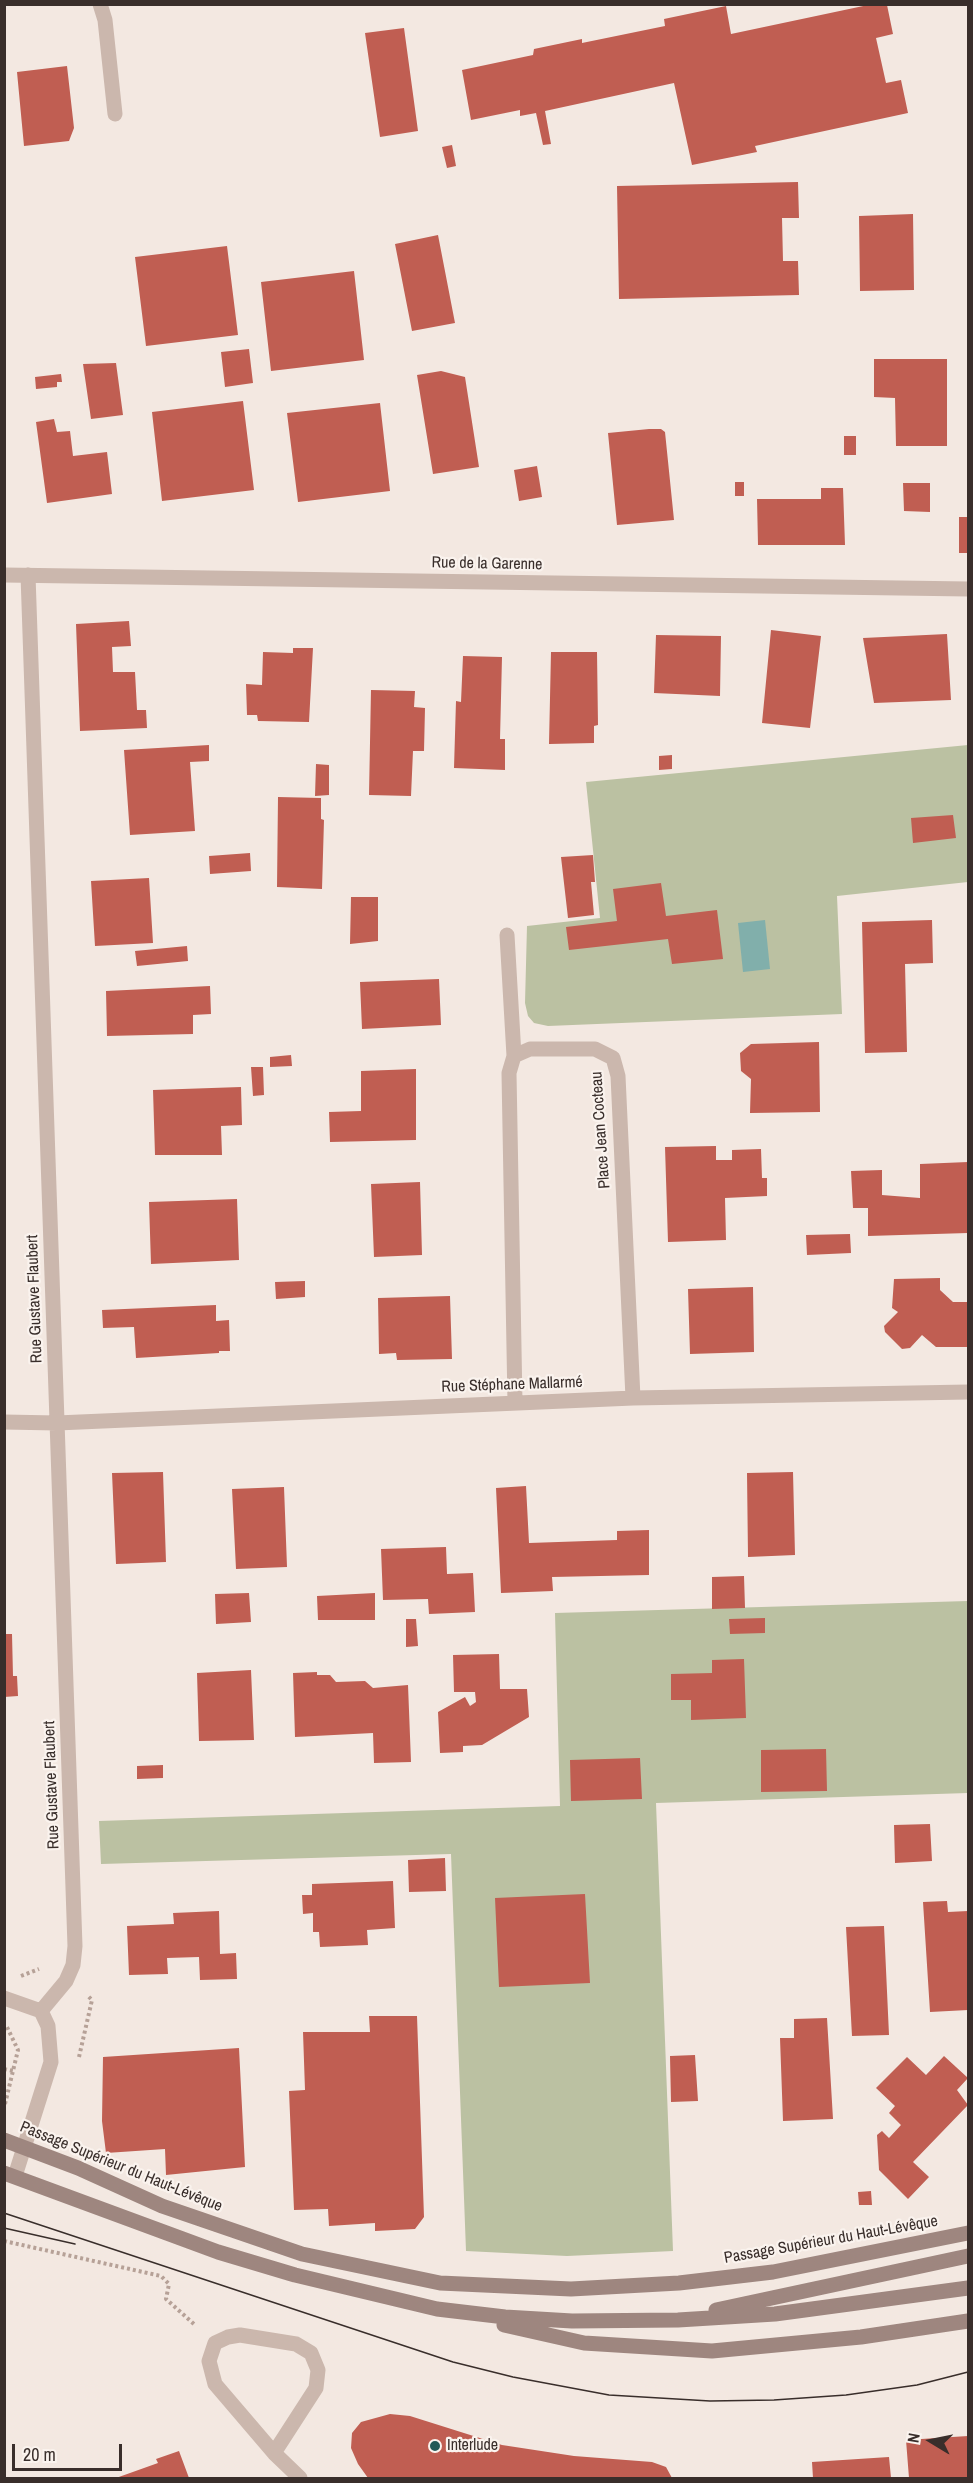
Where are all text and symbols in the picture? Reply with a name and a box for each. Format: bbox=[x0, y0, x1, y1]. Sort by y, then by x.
street label: Rue de la Garenne bbox=[431, 553, 543, 575]
street label: Place Jean Cocteau bbox=[587, 1071, 615, 1189]
street label: Rue Gustave Flaubert bbox=[23, 1235, 47, 1363]
street label: Rue Stéphane Mallarmé bbox=[441, 1373, 583, 1397]
street label: Rue Gustave Flaubert bbox=[40, 1721, 64, 1849]
street label: Passage Supérieur du Haut-Lévêque bbox=[17, 2118, 225, 2216]
street label: Passage Supérieur du Haut-Lévêque bbox=[723, 2212, 939, 2268]
north arrow bbox=[901, 2411, 961, 2471]
text: N bbox=[902, 2431, 925, 2444]
scale bar bbox=[15, 2432, 124, 2470]
place label: Interlude bbox=[447, 2436, 498, 2456]
marker: Interlude bbox=[428, 2439, 442, 2453]
text: 20 m bbox=[23, 2442, 56, 2467]

